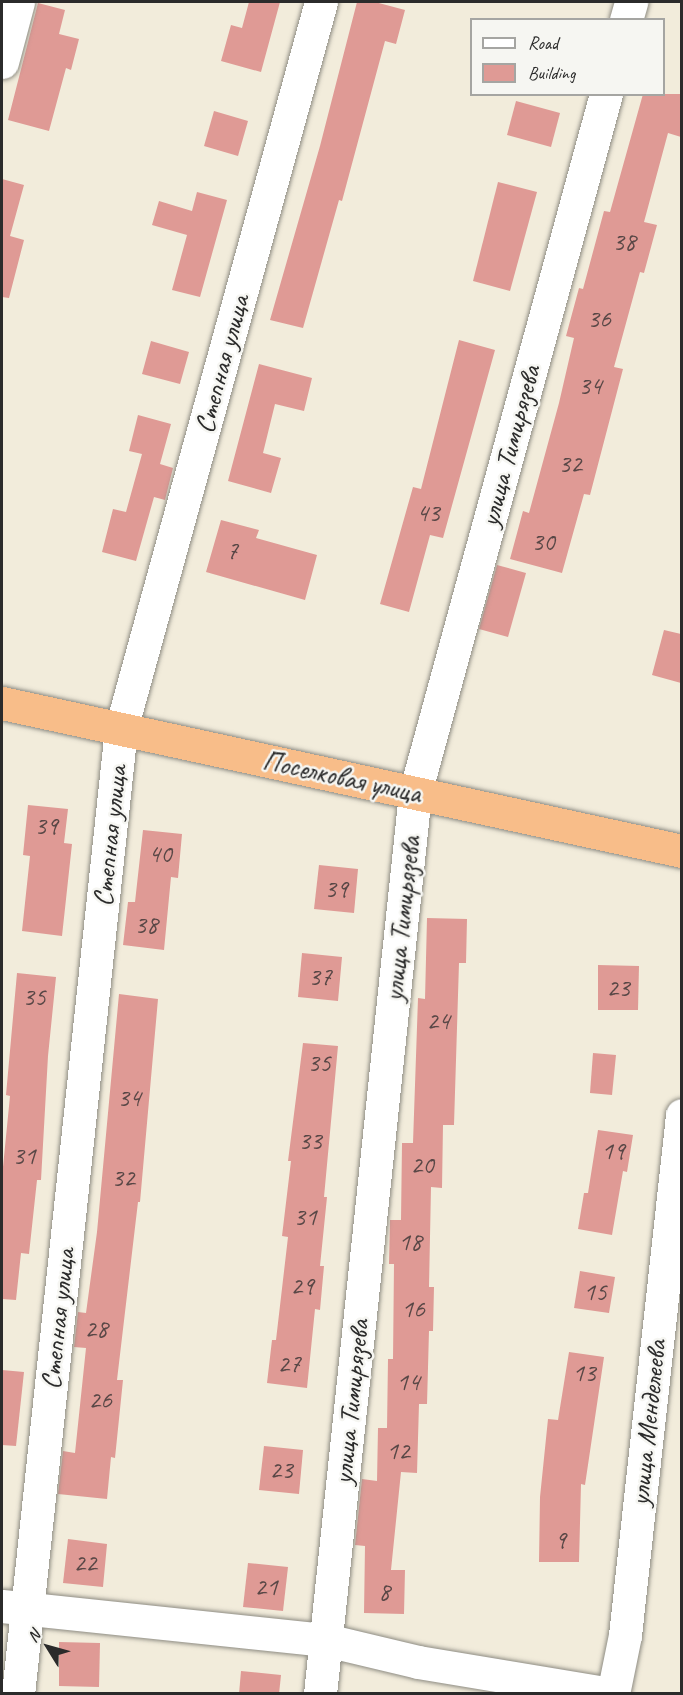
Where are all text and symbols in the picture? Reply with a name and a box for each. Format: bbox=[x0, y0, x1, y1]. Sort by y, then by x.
legend bbox=[470, 18, 665, 96]
text: Road bbox=[528, 32, 558, 54]
text: Building bbox=[528, 62, 575, 84]
house number: 38 bbox=[612, 226, 636, 258]
street label: Степная улица bbox=[187, 291, 257, 437]
house number: 36 bbox=[587, 303, 611, 335]
street label: улица Тимирязева bbox=[472, 362, 548, 530]
house number: 34 bbox=[578, 370, 602, 402]
house number: 32 bbox=[558, 448, 582, 480]
house number: 43 bbox=[416, 497, 440, 529]
house number: 30 bbox=[531, 526, 555, 558]
house number: 7 bbox=[226, 535, 238, 567]
street label: Поселковая улица bbox=[258, 743, 426, 811]
street label: Степная улица bbox=[86, 764, 134, 908]
house number: 39 bbox=[34, 810, 58, 842]
street label: улица Тимирязева bbox=[377, 835, 427, 1003]
house number: 40 bbox=[148, 838, 172, 870]
house number: 39 bbox=[324, 873, 348, 905]
house number: 38 bbox=[134, 909, 158, 941]
house number: 37 bbox=[308, 961, 332, 993]
house number: 23 bbox=[606, 972, 630, 1004]
house number: 35 bbox=[22, 981, 46, 1013]
house number: 24 bbox=[426, 1005, 450, 1037]
house number: 35 bbox=[307, 1047, 331, 1079]
house number: 34 bbox=[117, 1082, 141, 1114]
house number: 33 bbox=[298, 1125, 322, 1157]
house number: 19 bbox=[601, 1135, 625, 1167]
house number: 31 bbox=[12, 1140, 36, 1172]
house number: 20 bbox=[410, 1149, 434, 1181]
house number: 32 bbox=[111, 1162, 135, 1194]
house number: 31 bbox=[293, 1201, 317, 1233]
house number: 18 bbox=[398, 1226, 422, 1258]
street label: Степная улица bbox=[34, 1247, 82, 1391]
house number: 29 bbox=[290, 1270, 314, 1302]
house number: 15 bbox=[583, 1276, 607, 1308]
house number: 16 bbox=[401, 1293, 425, 1325]
house number: 28 bbox=[84, 1313, 108, 1345]
street label: улица Тимирязева bbox=[326, 1318, 376, 1486]
street label: улица Менделеева bbox=[623, 1339, 673, 1507]
house number: 27 bbox=[277, 1348, 301, 1380]
house number: 13 bbox=[572, 1357, 596, 1389]
house number: 14 bbox=[396, 1366, 420, 1398]
house number: 26 bbox=[88, 1384, 112, 1416]
house number: 12 bbox=[386, 1435, 410, 1467]
house number: 23 bbox=[269, 1454, 293, 1486]
house number: 9 bbox=[554, 1524, 566, 1556]
house number: 22 bbox=[73, 1547, 97, 1579]
house number: 21 bbox=[254, 1571, 278, 1603]
house number: 8 bbox=[378, 1576, 390, 1608]
north arrow bbox=[18, 1617, 78, 1677]
text: N bbox=[23, 1626, 45, 1646]

